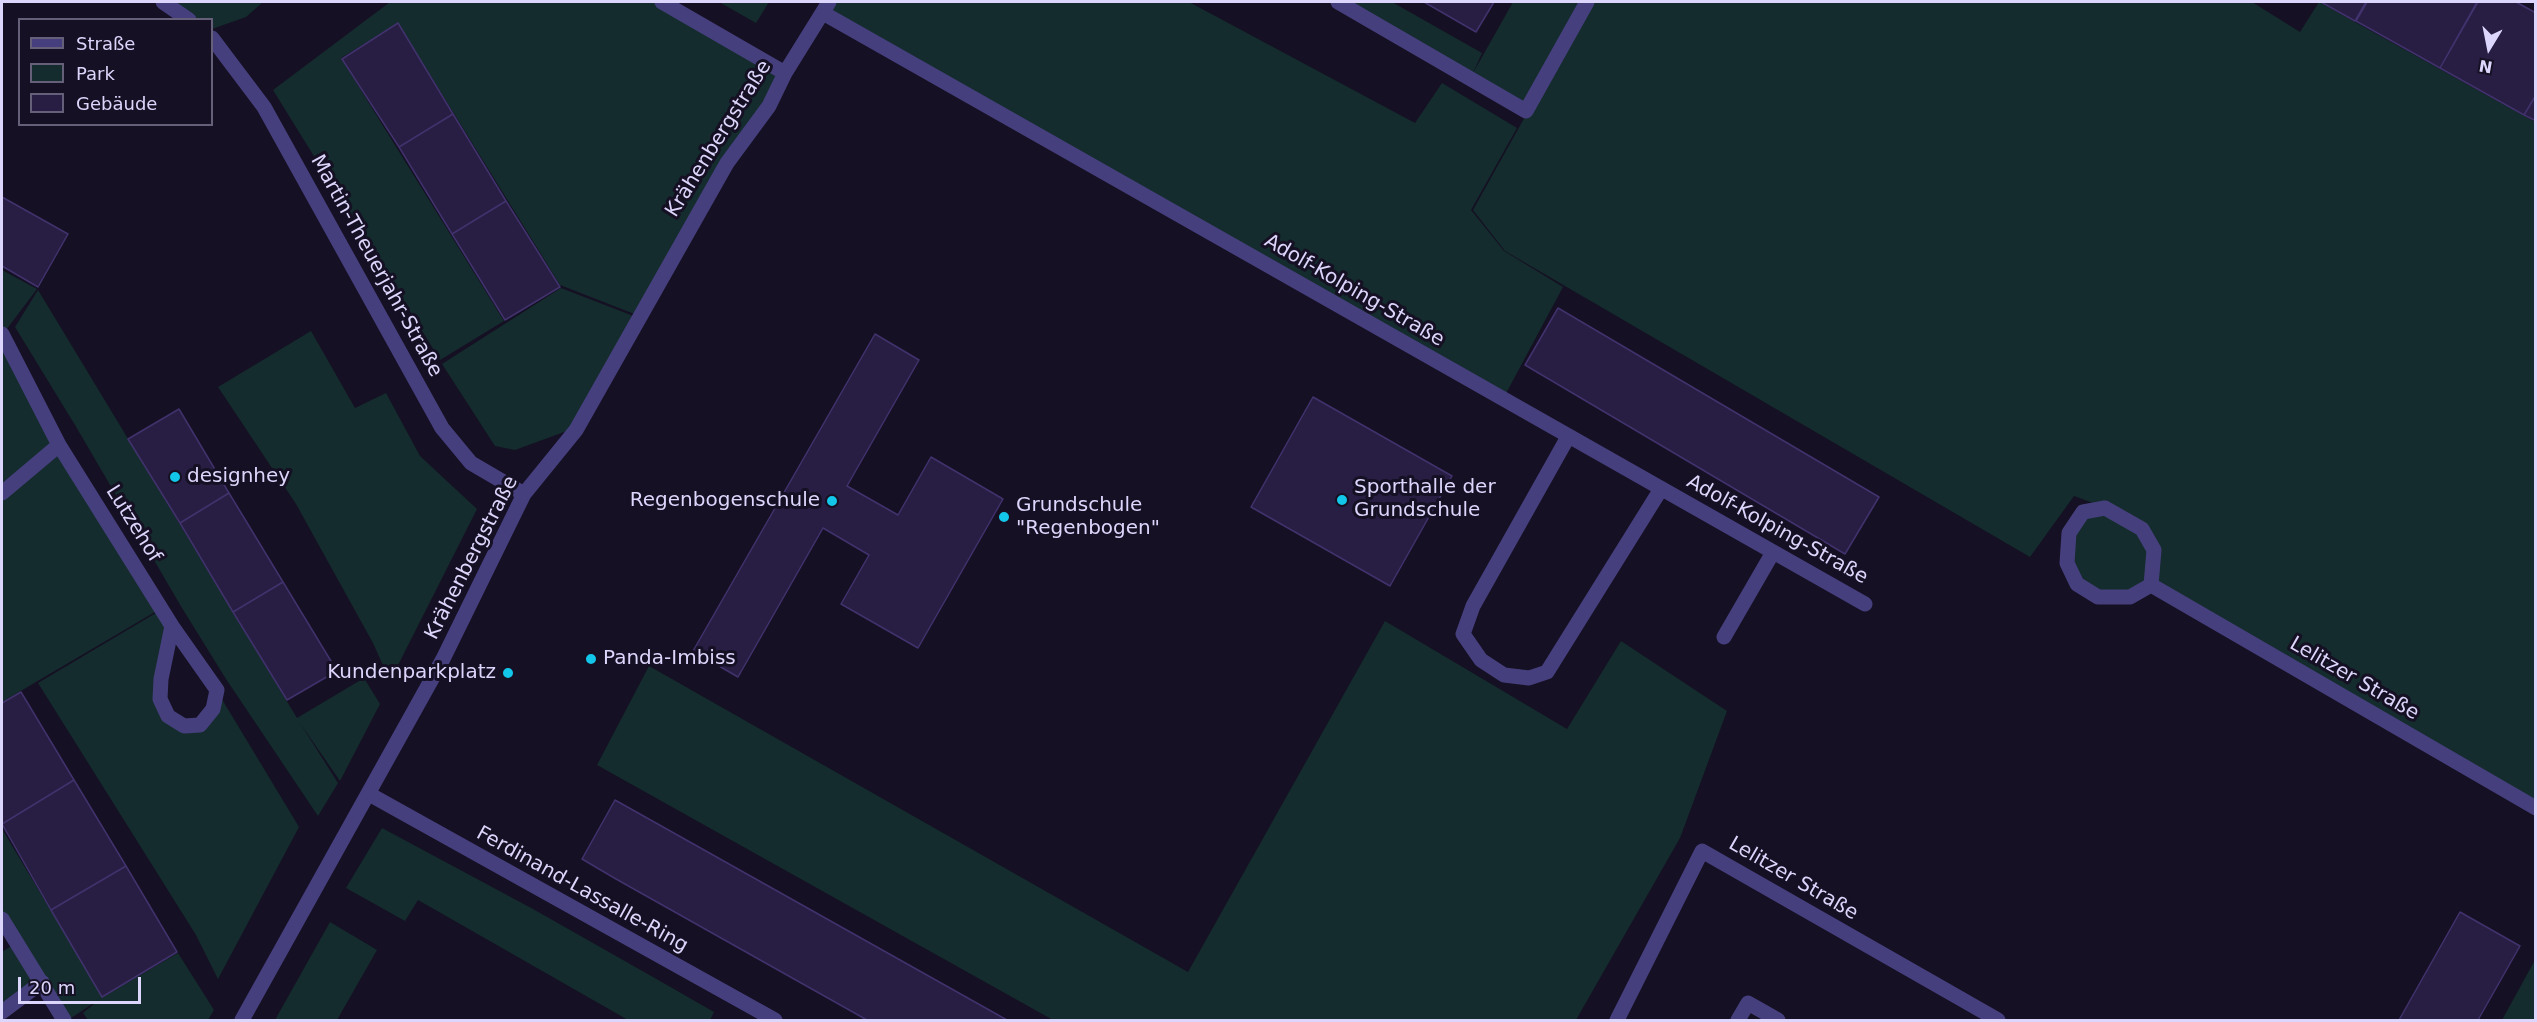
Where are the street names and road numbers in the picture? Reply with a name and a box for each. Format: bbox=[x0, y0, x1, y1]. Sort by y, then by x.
street label: Krähenbergstraße bbox=[661, 56, 777, 222]
street label: Martin-Theuerjahr-Straße bbox=[305, 151, 447, 381]
street label: Adolf-Kolping-Straße bbox=[1260, 230, 1448, 352]
street label: Adolf-Kolping-Straße bbox=[1682, 470, 1872, 590]
street label: Krähenbergstraße bbox=[420, 472, 524, 644]
street label: Lutzehof bbox=[100, 481, 166, 567]
street label: Lelitzer Straße bbox=[2285, 632, 2423, 726]
street label: Ferdinand-Lassalle-Ring bbox=[472, 822, 692, 958]
street label: Lelitzer Straße bbox=[1724, 832, 1862, 926]

